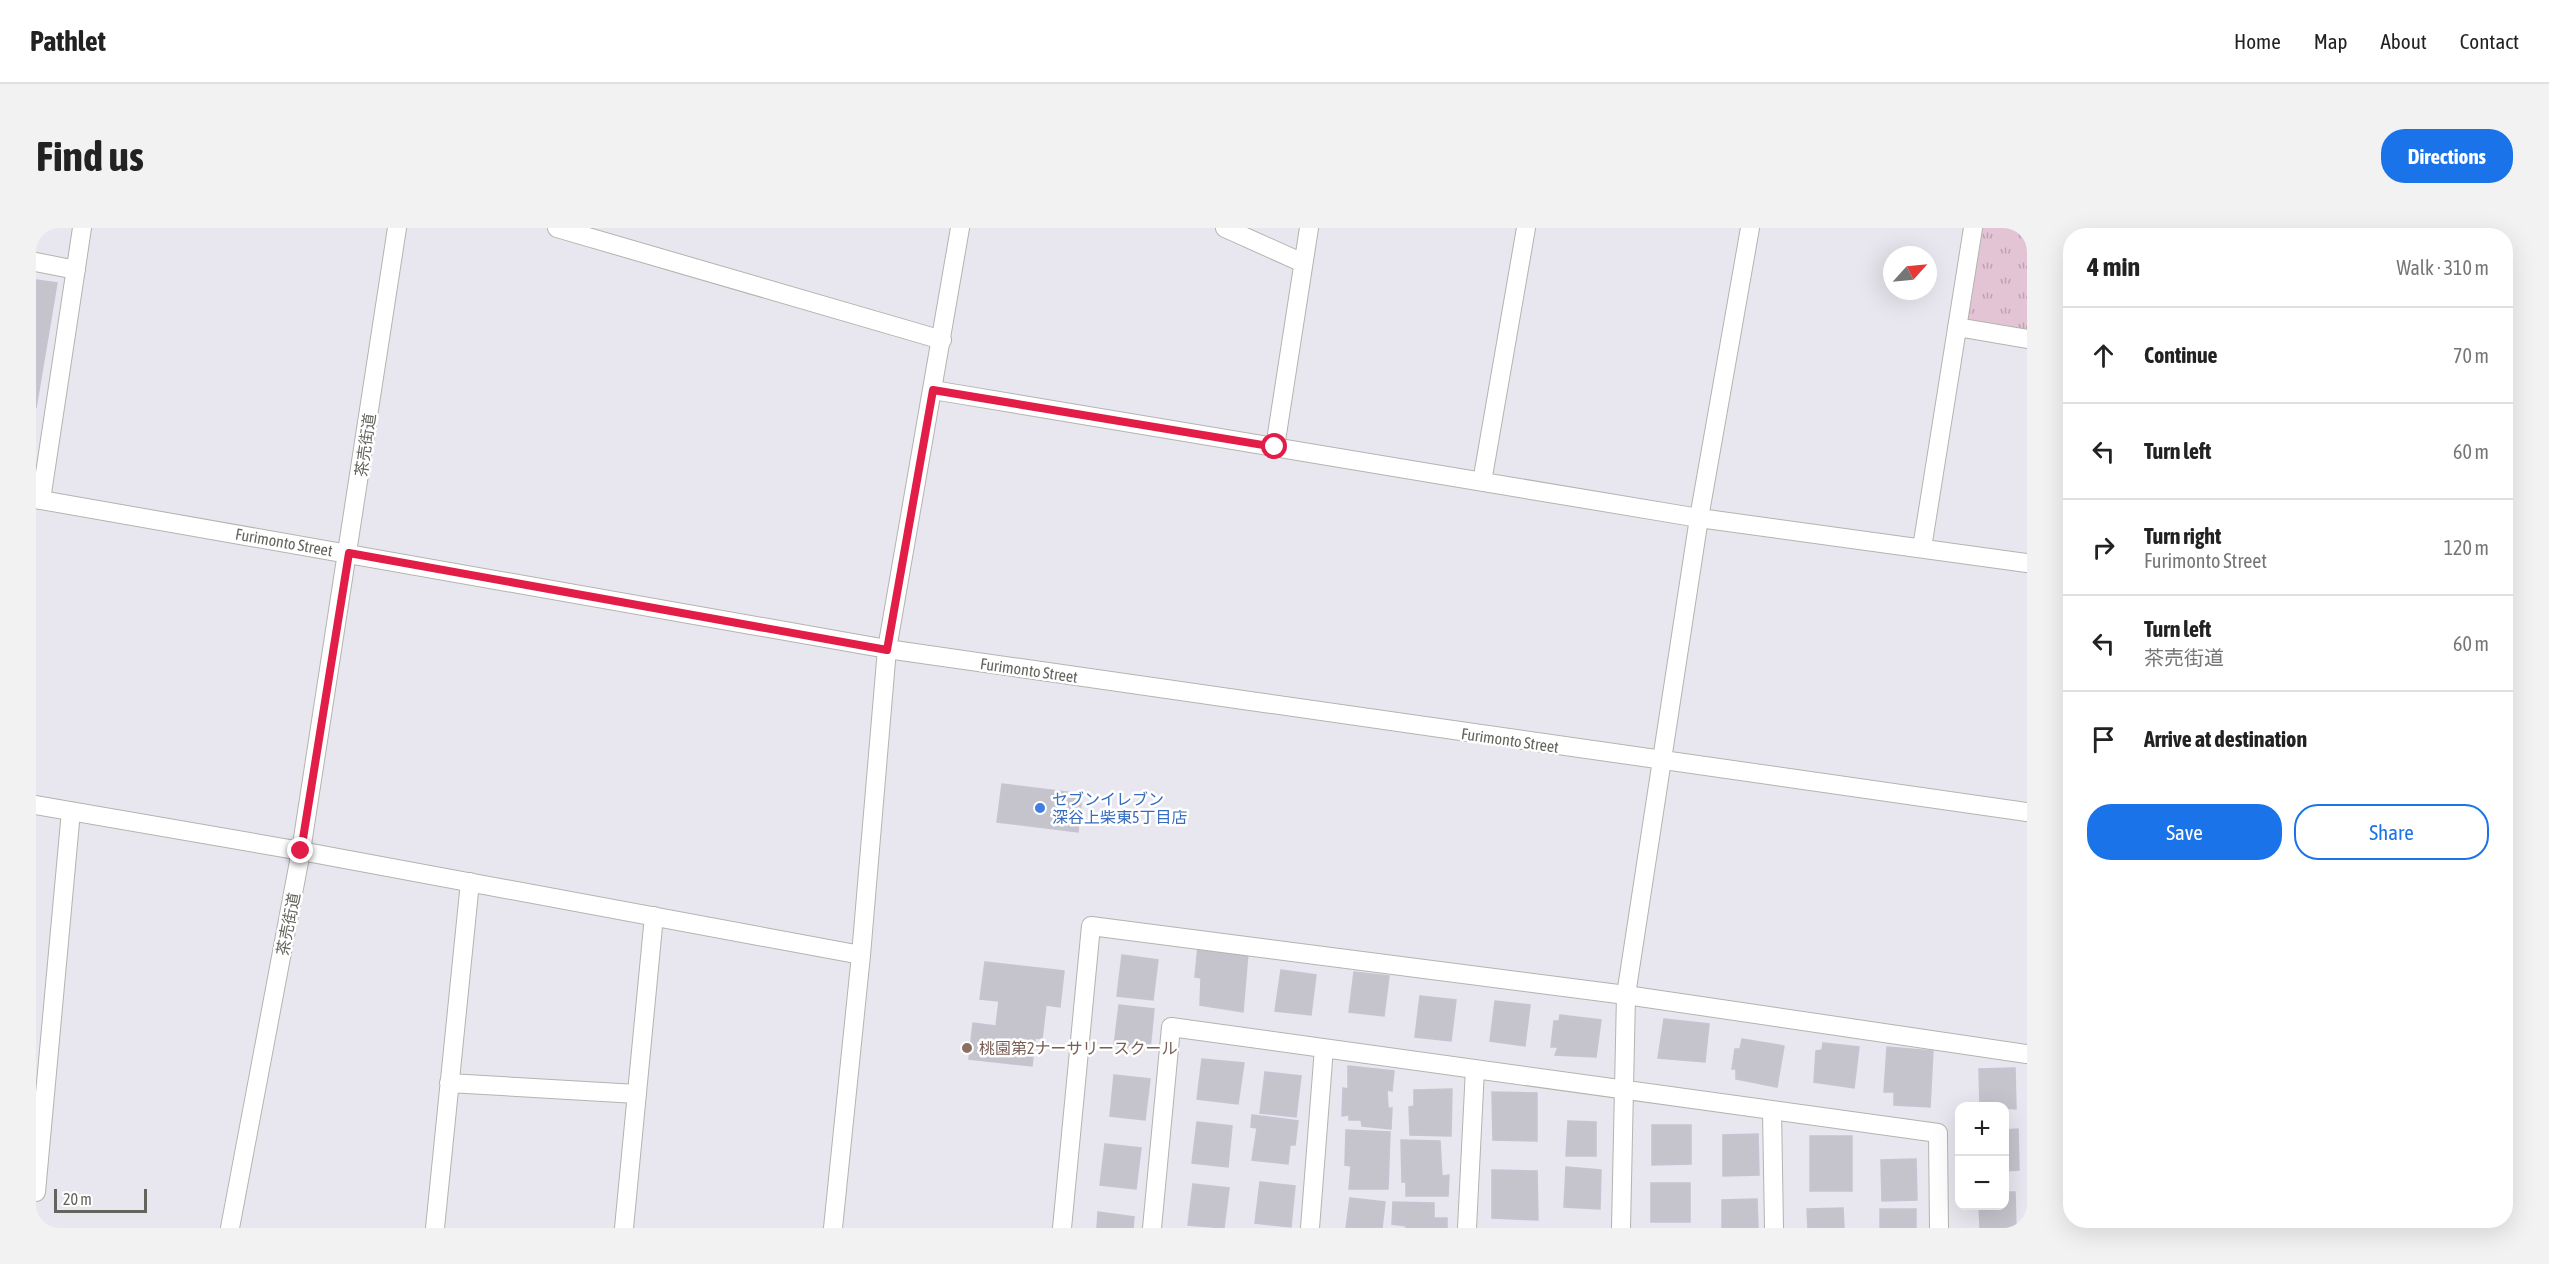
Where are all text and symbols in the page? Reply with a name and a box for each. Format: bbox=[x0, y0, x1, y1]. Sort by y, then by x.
text: Pathlet bbox=[30, 25, 106, 57]
text: Home bbox=[2234, 29, 2281, 53]
text: Map bbox=[2314, 29, 2348, 53]
text: About bbox=[2381, 29, 2427, 53]
text: Contact bbox=[2460, 29, 2519, 53]
button: Directions bbox=[2381, 129, 2513, 183]
text: Find us bbox=[36, 132, 144, 180]
north arrow bbox=[1883, 246, 1937, 300]
text: 4 min bbox=[2087, 252, 2140, 282]
text: Walk · 310 m bbox=[2397, 256, 2489, 279]
icon: ahead bbox=[2087, 339, 2120, 372]
text: Continue bbox=[2144, 342, 2218, 368]
text: 70 m bbox=[2453, 344, 2489, 367]
street label: 茶売街道 bbox=[352, 412, 378, 478]
route start bbox=[1261, 433, 1287, 459]
icon: left bbox=[2087, 435, 2120, 468]
text: Turn left bbox=[2144, 438, 2211, 464]
text: 60 m bbox=[2453, 440, 2489, 463]
text: Turn right bbox=[2144, 523, 2221, 549]
street label: Furimonto Street bbox=[234, 525, 334, 559]
icon: right bbox=[2087, 531, 2120, 564]
text: 120 m bbox=[2444, 536, 2489, 559]
text: Furimonto Street bbox=[2144, 549, 2267, 572]
text: Turn left bbox=[2144, 616, 2211, 642]
icon: left bbox=[2087, 627, 2120, 660]
text: 60 m bbox=[2453, 632, 2489, 655]
text: 茶売街道 bbox=[2144, 646, 2224, 669]
street label: Furimonto Street bbox=[979, 654, 1079, 686]
icon: arrive bbox=[2087, 723, 2120, 756]
street label: Furimonto Street bbox=[1460, 724, 1560, 756]
text: Arrive at destination bbox=[2144, 726, 2307, 752]
place label: セブンイレブン 深谷上柴東5丁目店 bbox=[1052, 790, 1188, 826]
marker: セブンイレブン 深谷上柴東5丁目店 bbox=[1033, 801, 1047, 815]
button: Save bbox=[2087, 804, 2282, 860]
button: Share bbox=[2294, 804, 2489, 860]
route end bbox=[287, 837, 313, 863]
street label: 茶売街道 bbox=[273, 891, 303, 957]
place label: 桃園第2ナーサリースクール bbox=[979, 1039, 1177, 1057]
marker: 桃園第2ナーサリースクール bbox=[960, 1041, 974, 1055]
map controls bbox=[1955, 1102, 2009, 1210]
button: + bbox=[1955, 1102, 2009, 1156]
button: − bbox=[1955, 1156, 2009, 1210]
scale bar bbox=[54, 1186, 147, 1214]
text: 20 m bbox=[63, 1190, 92, 1208]

